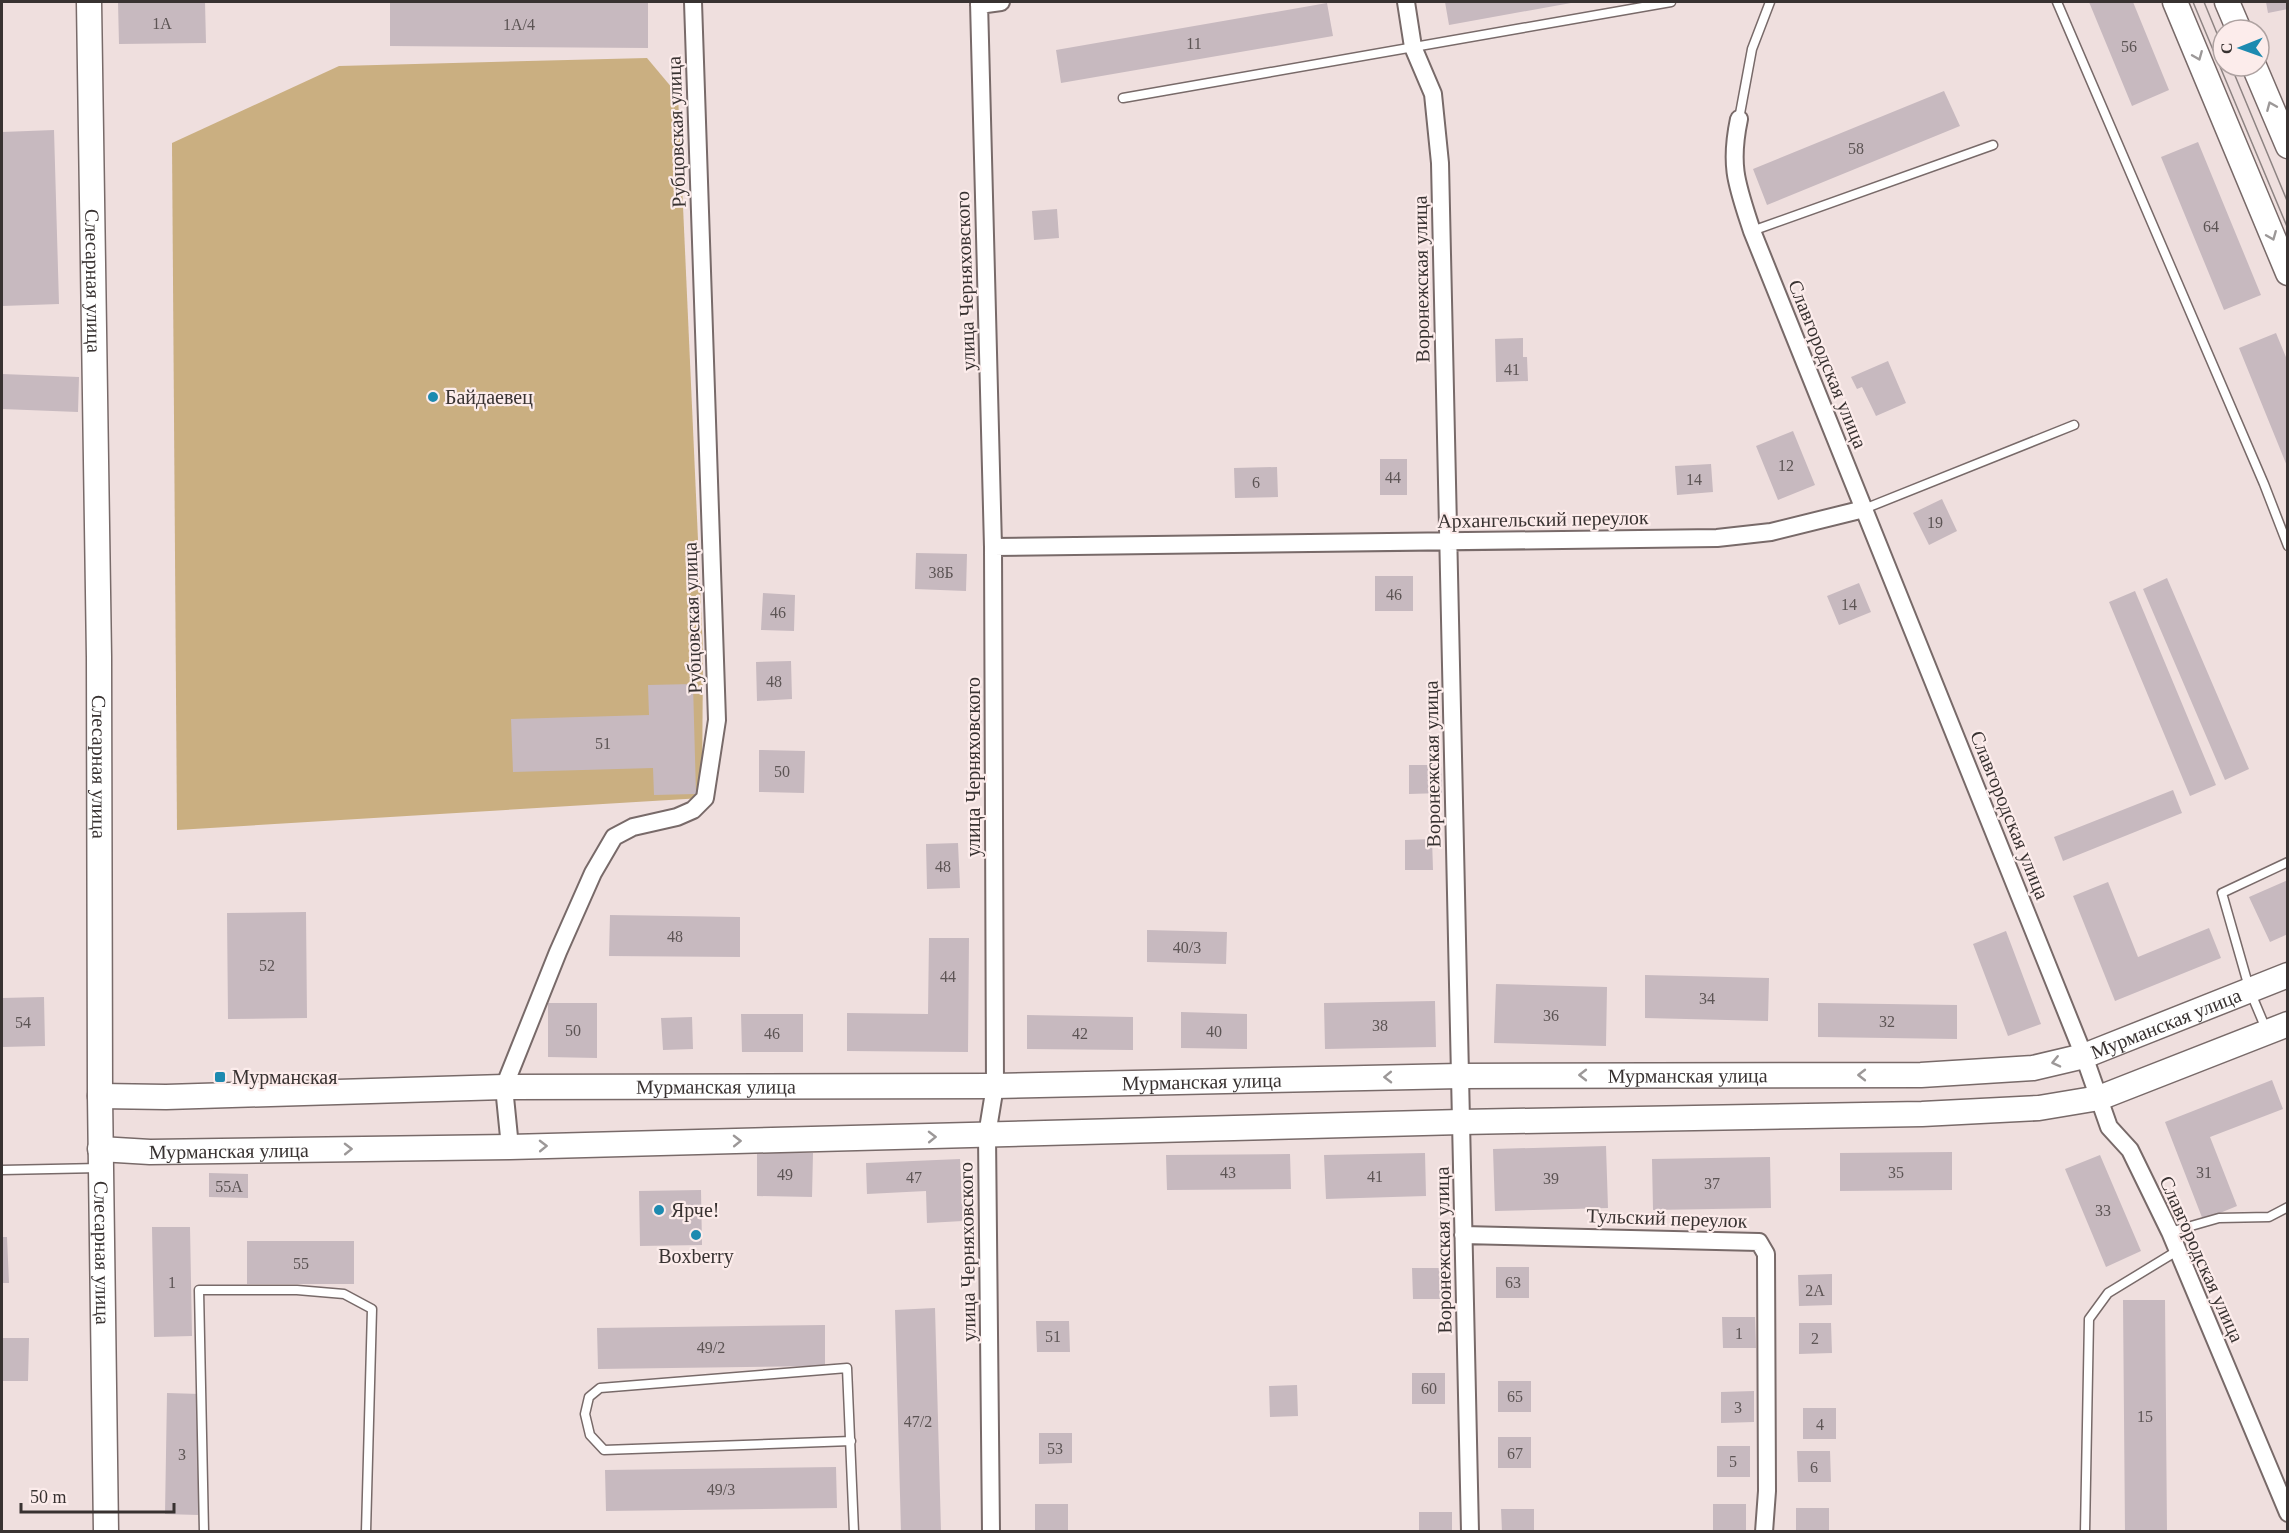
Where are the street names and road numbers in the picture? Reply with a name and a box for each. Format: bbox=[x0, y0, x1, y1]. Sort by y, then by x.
street label: Рубцовская улица bbox=[662, 56, 691, 208]
street label: улица Черняховского bbox=[951, 191, 980, 371]
street label: Воронежская улица bbox=[1409, 195, 1434, 363]
street label: Слесарная улица bbox=[81, 209, 105, 353]
street label: Славгородская улица bbox=[1783, 277, 1872, 452]
street label: Архангельский переулок bbox=[1437, 506, 1649, 533]
street label: Рубцовская улица bbox=[678, 542, 707, 694]
street label: улица Черняховского bbox=[962, 677, 985, 857]
street label: Воронежская улица bbox=[1420, 680, 1445, 848]
street label: Слесарная улица bbox=[87, 695, 110, 839]
street label: Славгородская улица bbox=[1965, 728, 2054, 903]
street label: Мурманская улица bbox=[2088, 984, 2244, 1063]
street label: Мурманская улица bbox=[1608, 1064, 1768, 1088]
street label: Мурманская улица bbox=[1122, 1069, 1282, 1095]
street label: Мурманская улица bbox=[636, 1075, 796, 1099]
street label: Мурманская улица bbox=[149, 1139, 309, 1164]
street label: улица Черняховского bbox=[954, 1162, 981, 1342]
street label: Воронежская улица bbox=[1431, 1166, 1456, 1334]
street label: Славгородская улица bbox=[2154, 1172, 2249, 1346]
street label: Слесарная улица bbox=[90, 1181, 114, 1325]
street label: Тульский переулок bbox=[1586, 1204, 1748, 1233]

